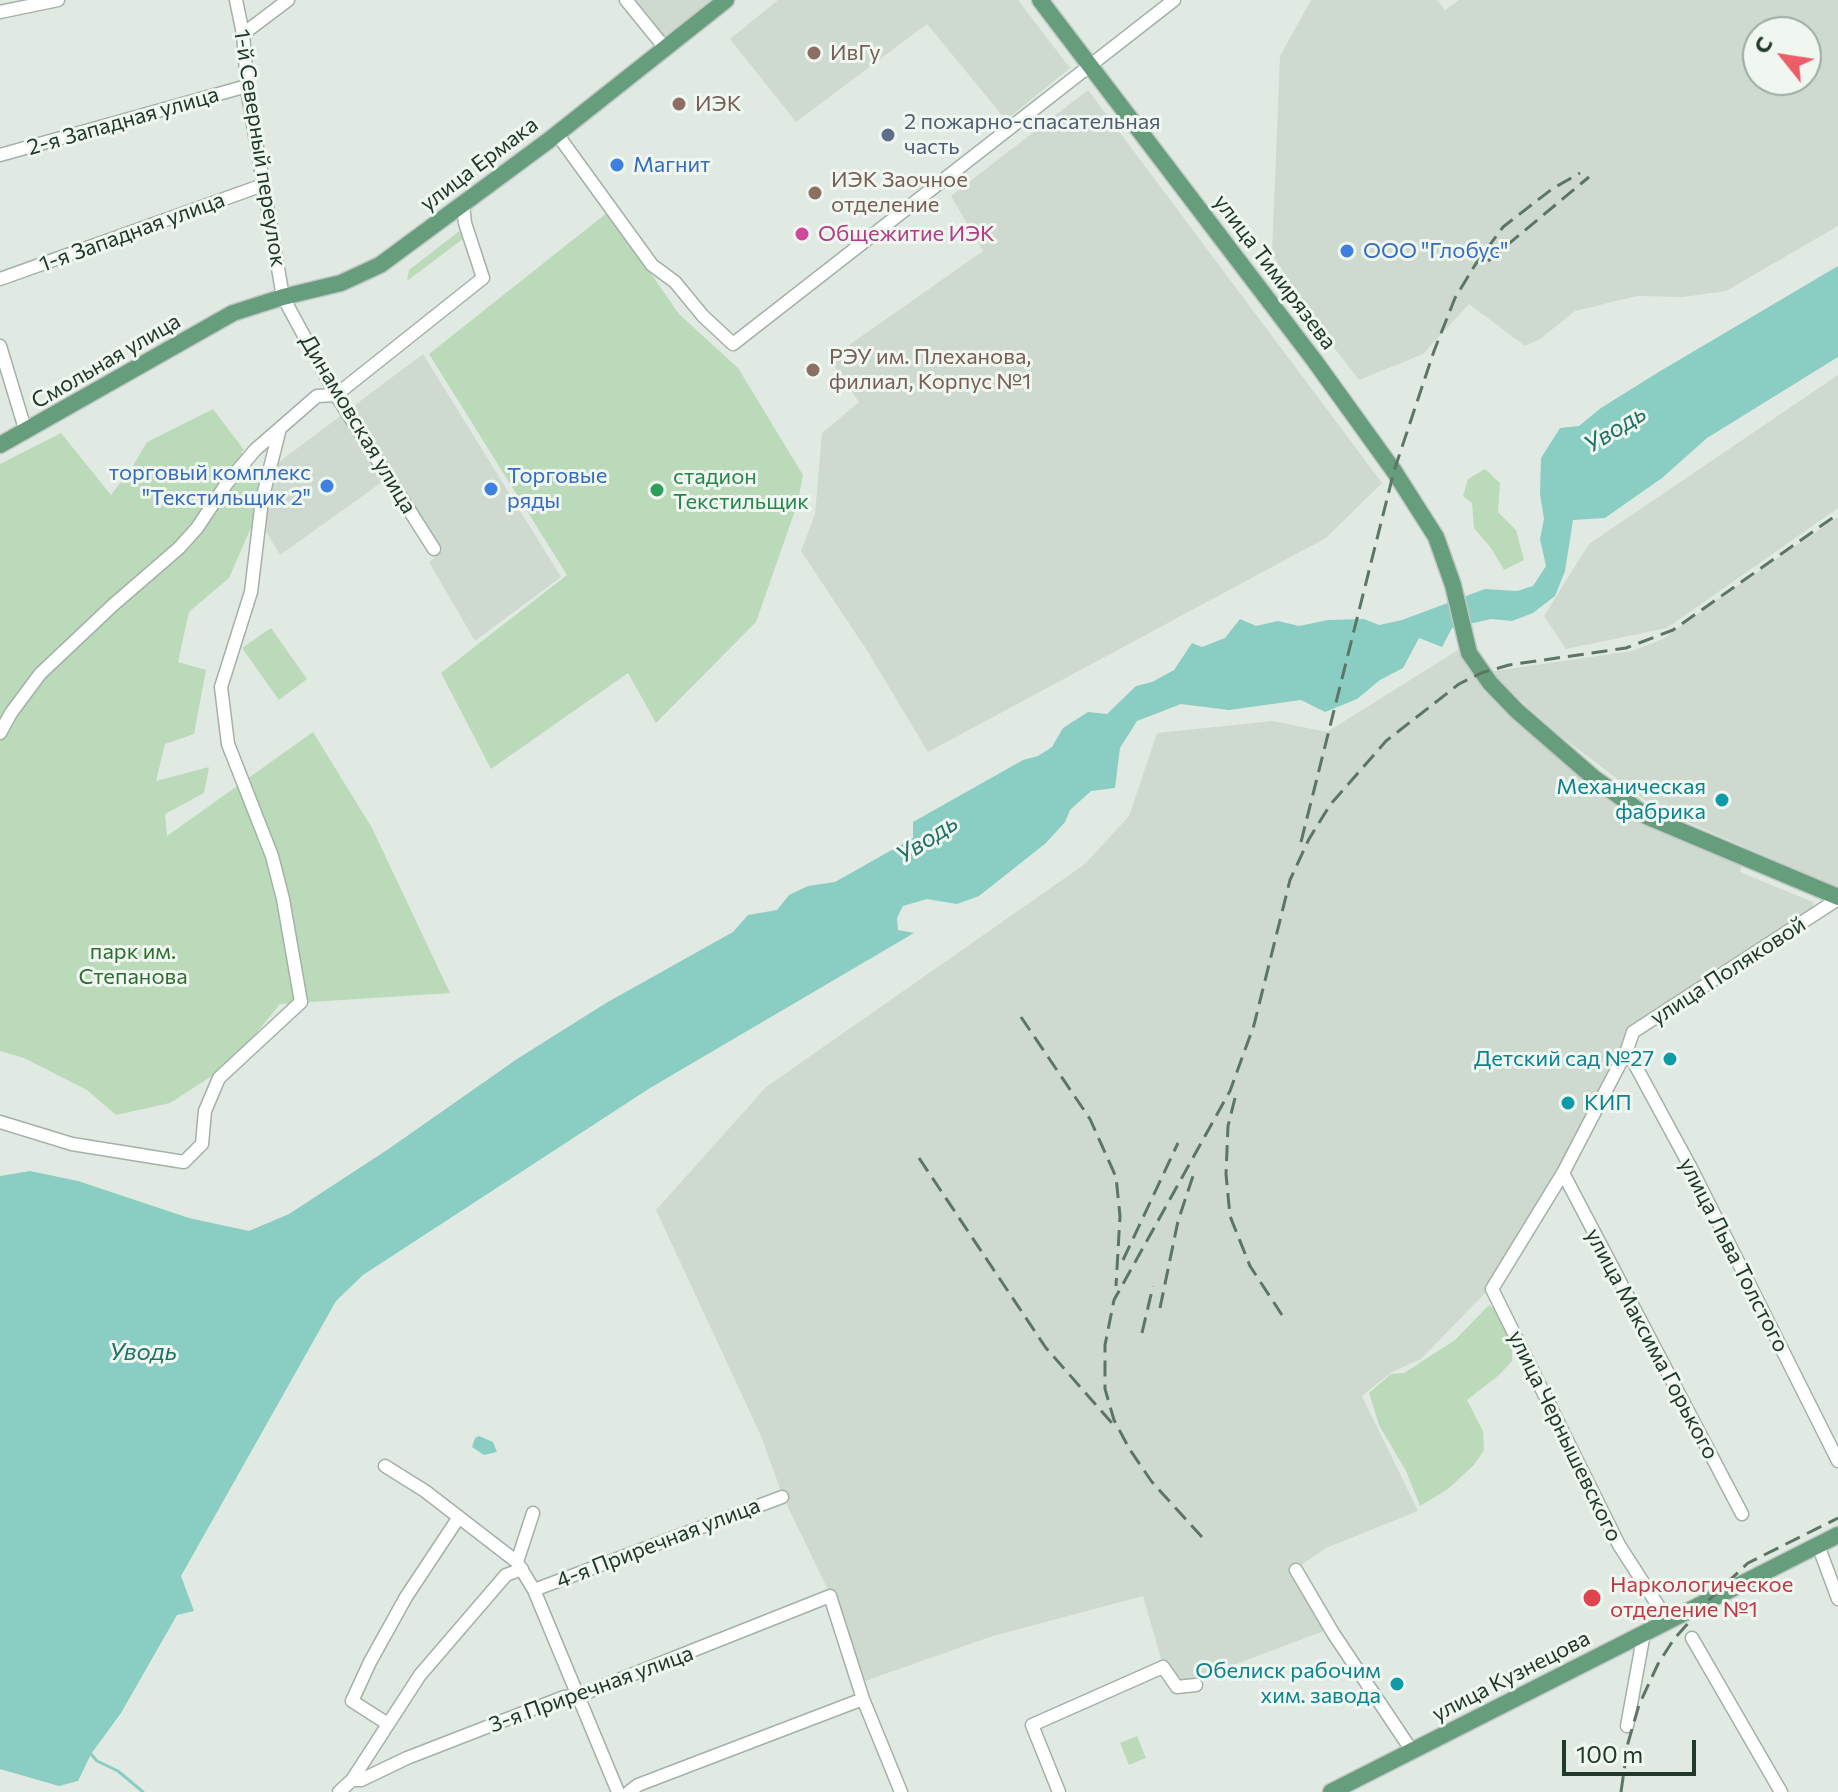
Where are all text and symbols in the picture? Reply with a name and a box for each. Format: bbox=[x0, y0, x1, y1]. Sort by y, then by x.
north arrow bbox=[1742, 16, 1822, 96]
street label: 1-й Северный переулок bbox=[228, 27, 292, 269]
text: С bbox=[1747, 31, 1778, 58]
place label: ИвГу bbox=[830, 40, 881, 66]
marker: ИвГу bbox=[805, 44, 823, 62]
street label: 2-я Западная улица bbox=[24, 81, 222, 161]
place label: ИЭК bbox=[695, 91, 741, 117]
marker: ИЭК bbox=[670, 95, 688, 113]
place label: 2 пожарно-спасательная часть bbox=[904, 109, 1161, 160]
street label: улица Ермака bbox=[415, 111, 543, 217]
marker: 2 пожарно-спасательная часть bbox=[879, 126, 897, 144]
place label: Магнит bbox=[633, 152, 710, 178]
marker: Магнит bbox=[608, 156, 626, 174]
place label: ИЭК Заочное отделение bbox=[831, 167, 968, 218]
marker: ИЭК Заочное отделение bbox=[806, 184, 824, 202]
street label: 1-я Западная улица bbox=[36, 186, 228, 278]
street label: улица Тимирязева bbox=[1208, 189, 1342, 355]
place label: Общежитие ИЭК bbox=[818, 221, 995, 247]
marker: Общежитие ИЭК bbox=[793, 225, 811, 243]
place label: ООО "Глобус" bbox=[1363, 238, 1508, 264]
marker: ООО "Глобус" bbox=[1338, 242, 1356, 260]
street label: Смольная улица bbox=[27, 308, 185, 414]
street label: Динамовская улица bbox=[294, 330, 422, 518]
place label: РЭУ им. Плеханова, филиал, Корпус №1 bbox=[829, 344, 1031, 396]
marker: РЭУ им. Плеханова, филиал, Корпус №1 bbox=[804, 361, 822, 379]
water label: Уводь bbox=[1578, 399, 1652, 459]
place label: торговый комплекс "Текстильщик 2" bbox=[109, 460, 311, 512]
place label: Торговые ряды bbox=[507, 463, 607, 514]
place label: стадион Текстильщик bbox=[673, 464, 809, 516]
marker: торговый комплекс "Текстильщик 2" bbox=[318, 477, 336, 495]
marker: Торговые ряды bbox=[482, 480, 500, 498]
marker: стадион Текстильщик bbox=[648, 481, 666, 499]
place label: Механическая фабрика bbox=[1556, 774, 1706, 826]
marker: Механическая фабрика bbox=[1713, 791, 1731, 809]
water label: Уводь bbox=[891, 808, 963, 870]
street label: улица Поляковой bbox=[1645, 911, 1811, 1031]
park label: парк им. Степанова bbox=[78, 939, 188, 990]
place label: Детский сад №27 bbox=[1474, 1046, 1654, 1072]
marker: Детский сад №27 bbox=[1661, 1050, 1679, 1068]
place label: КИП bbox=[1584, 1090, 1632, 1116]
marker: КИП bbox=[1559, 1094, 1577, 1112]
street label: улица Льва Толстого bbox=[1674, 1153, 1794, 1357]
street label: улица Максима Горького bbox=[1580, 1224, 1724, 1464]
street label: улица Чернышевского bbox=[1502, 1326, 1628, 1546]
water label: Уводь bbox=[109, 1338, 177, 1366]
street label: 4-я Приречная улица bbox=[552, 1492, 764, 1594]
place label: Наркологическое отделение №1 bbox=[1610, 1572, 1793, 1624]
marker: Наркологическое отделение №1 bbox=[1581, 1587, 1603, 1609]
street label: улица Кузнецова bbox=[1428, 1625, 1594, 1727]
street label: 3-я Приречная улица bbox=[485, 1640, 697, 1738]
place label: Обелиск рабочим хим. завода bbox=[1195, 1658, 1381, 1710]
marker: Обелиск рабочим хим. завода bbox=[1388, 1675, 1406, 1693]
scale bar bbox=[1566, 1724, 1700, 1774]
text: 100 m bbox=[1576, 1739, 1643, 1768]

